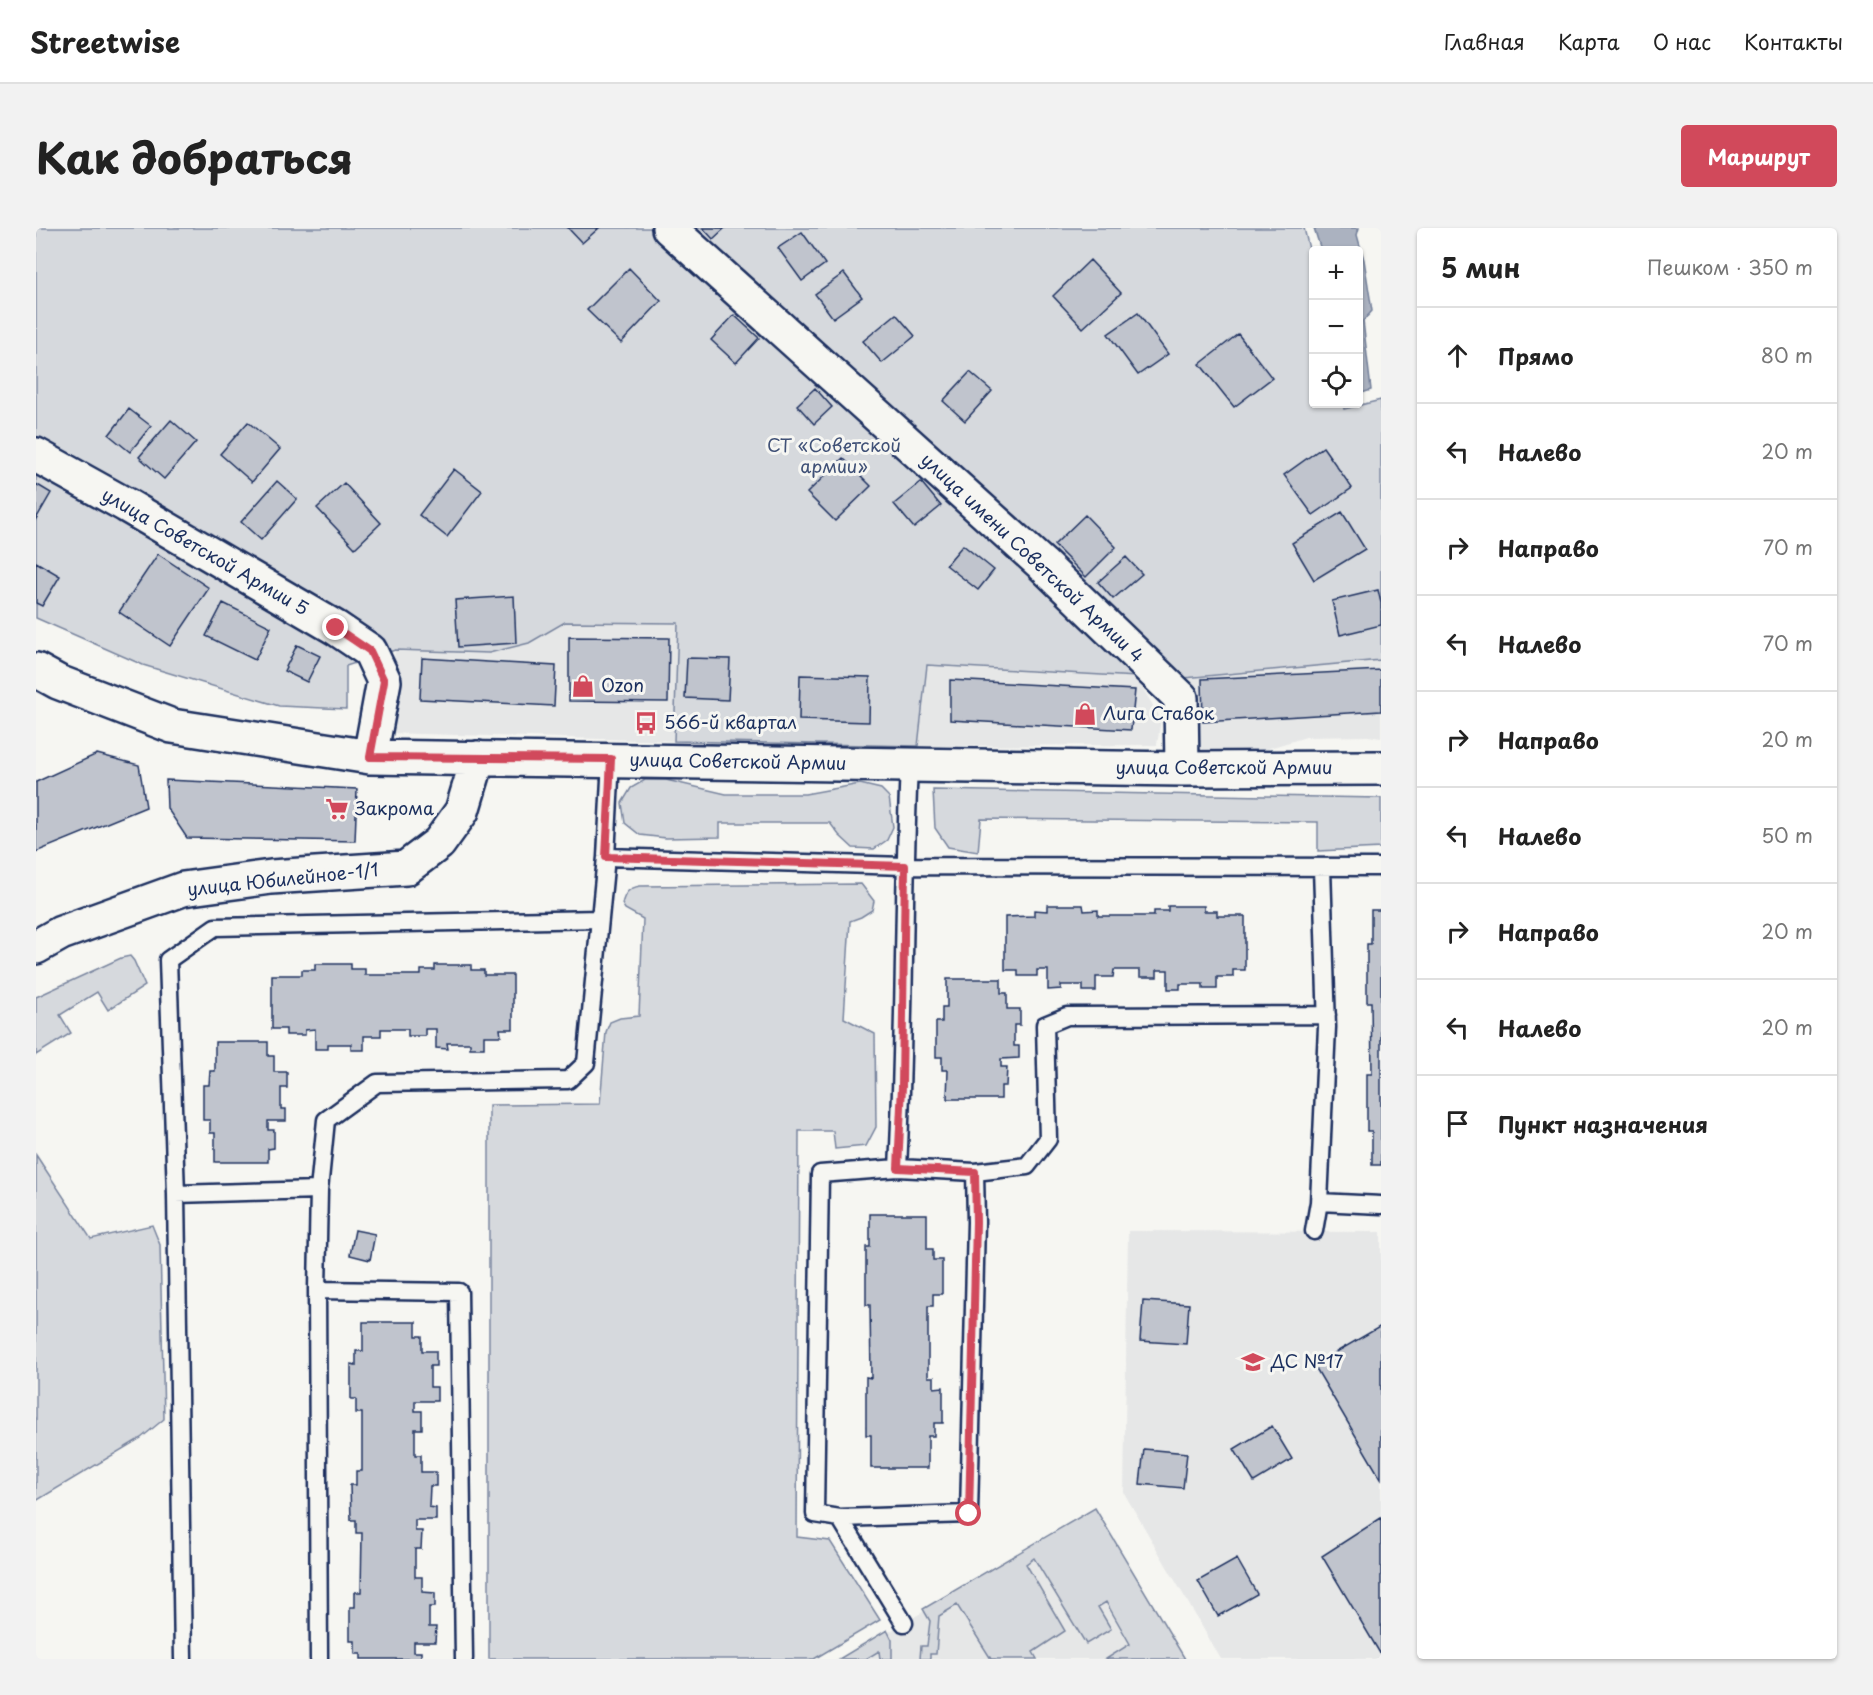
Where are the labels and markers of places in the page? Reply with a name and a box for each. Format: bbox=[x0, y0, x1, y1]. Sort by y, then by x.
place label: Ozon bbox=[601, 671, 644, 698]
shop icon: Ozon bbox=[570, 673, 596, 699]
place label: Лига Ставок bbox=[1103, 699, 1215, 726]
shop icon: Лига Ставок bbox=[1072, 701, 1098, 727]
place label: 566-й квартал bbox=[664, 708, 797, 735]
bus stop icon: 566-й квартал bbox=[633, 710, 659, 736]
place label: Закрома bbox=[355, 794, 434, 821]
supermarket icon: Закрома bbox=[324, 796, 350, 822]
place label: ДС №17 bbox=[1270, 1347, 1344, 1374]
school or university icon: ДС №17 bbox=[1240, 1349, 1266, 1375]

